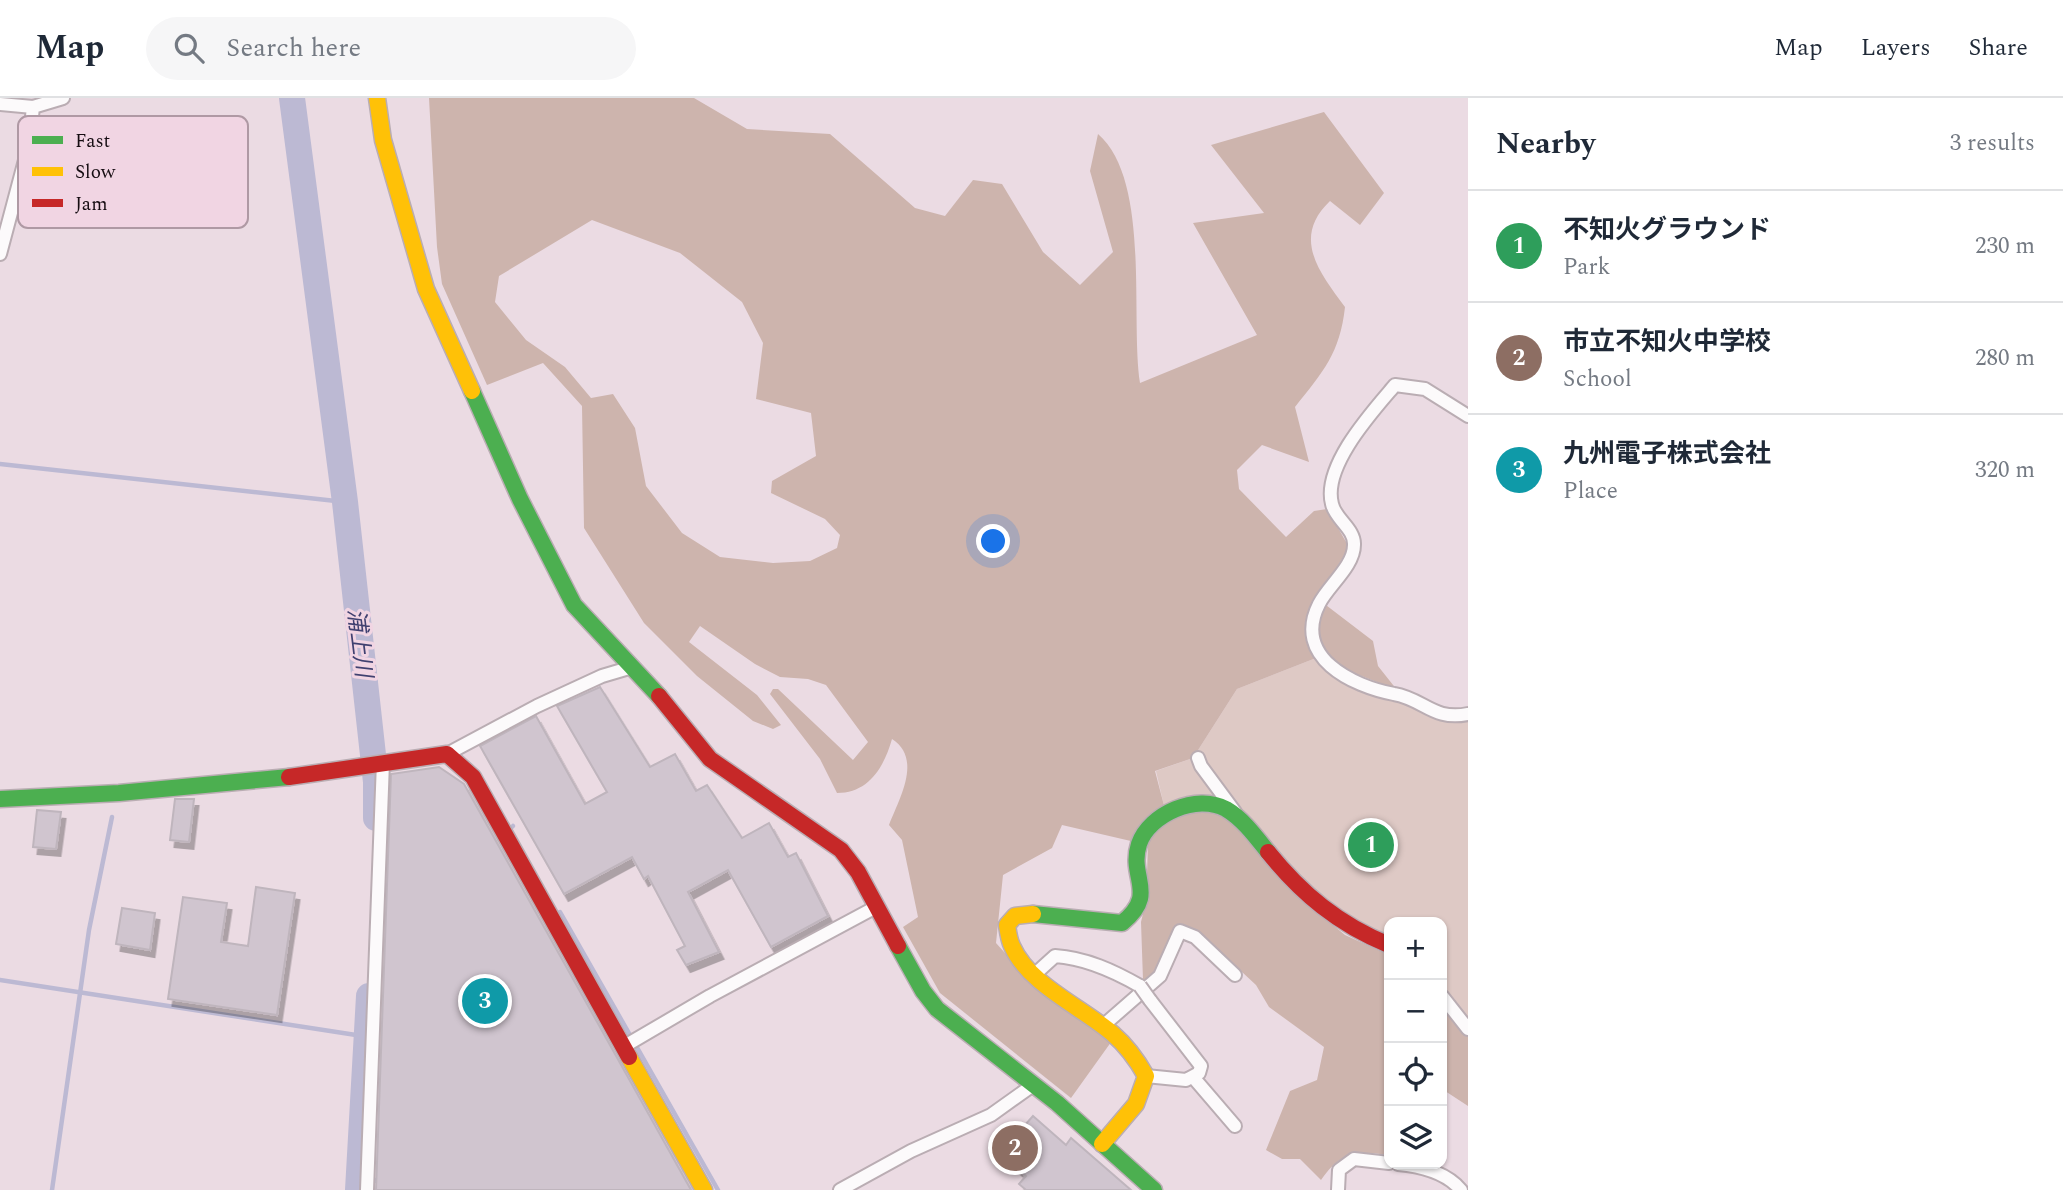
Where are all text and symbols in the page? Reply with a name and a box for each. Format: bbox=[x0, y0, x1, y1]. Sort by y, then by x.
search box bbox=[146, 17, 636, 80]
text: Map bbox=[35, 23, 104, 73]
text: Search here bbox=[226, 28, 361, 68]
icon: search bbox=[170, 29, 208, 67]
text: Map bbox=[1774, 30, 1823, 66]
text: Layers bbox=[1861, 30, 1931, 66]
text: Share bbox=[1969, 30, 2028, 66]
legend bbox=[18, 116, 248, 228]
text: Nearby bbox=[1496, 121, 1595, 167]
text: 3 results bbox=[1950, 126, 2035, 161]
text: Fast bbox=[75, 127, 111, 156]
text: Slow bbox=[75, 158, 116, 187]
text: Jam bbox=[75, 190, 107, 219]
text: 不知火グラウンド bbox=[1563, 210, 1771, 250]
text: 1 bbox=[1513, 229, 1525, 264]
text: 230 m bbox=[1975, 229, 2035, 264]
text: Park bbox=[1563, 250, 1610, 285]
text: 市立不知火中学校 bbox=[1563, 322, 1771, 362]
text: 2 bbox=[1513, 341, 1525, 376]
text: 280 m bbox=[1975, 341, 2035, 376]
text: School bbox=[1563, 362, 1632, 397]
text: 九州電子株式会社 bbox=[1563, 434, 1771, 474]
text: 3 bbox=[1513, 453, 1525, 488]
text: 320 m bbox=[1975, 453, 2035, 488]
text: Place bbox=[1563, 474, 1618, 509]
your location bbox=[976, 524, 1010, 558]
water label: 浦上川 bbox=[337, 607, 381, 682]
pin: 1 bbox=[1348, 819, 1394, 871]
map controls bbox=[1384, 917, 1447, 1169]
button: + bbox=[1384, 917, 1447, 980]
pin: 3 bbox=[462, 975, 508, 1027]
button: − bbox=[1384, 980, 1447, 1043]
button: locate bbox=[1384, 1043, 1447, 1106]
button: layers bbox=[1384, 1106, 1447, 1169]
pin: 2 bbox=[992, 1122, 1038, 1174]

